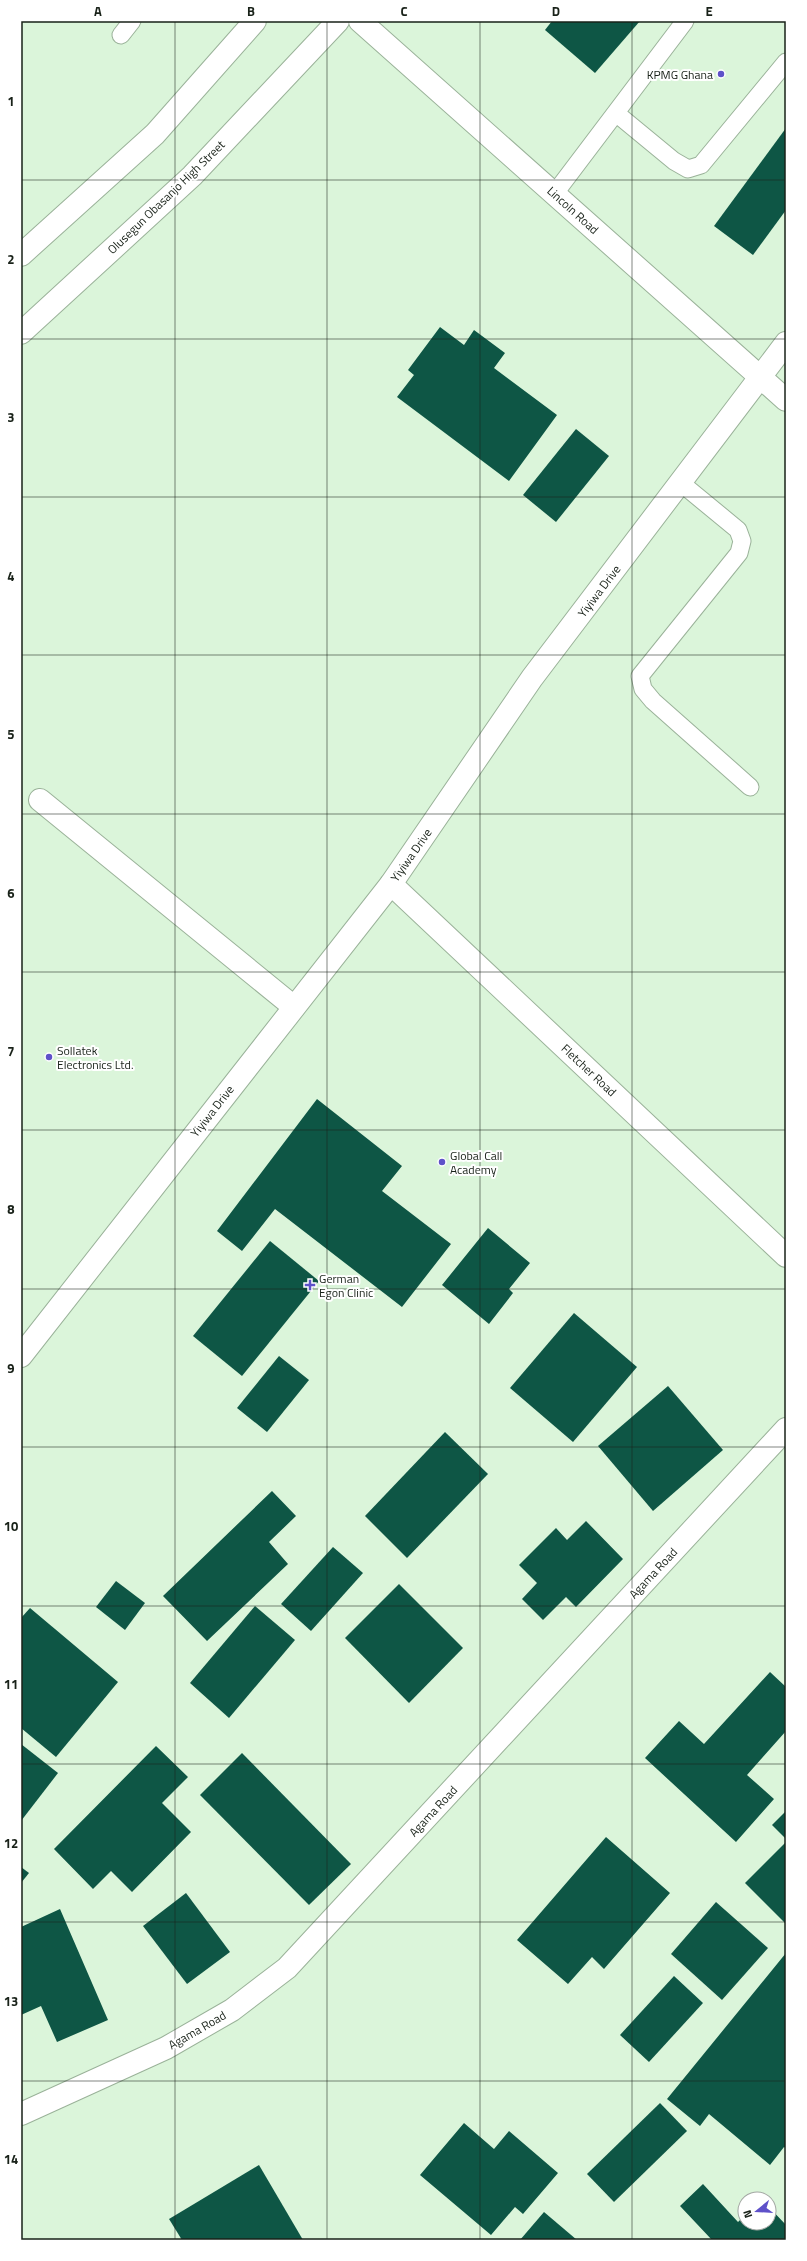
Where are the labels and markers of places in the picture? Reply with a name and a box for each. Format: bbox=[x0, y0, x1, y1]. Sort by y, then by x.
place label: KPMG Ghana bbox=[647, 65, 713, 84]
marker: KPMG Ghana bbox=[716, 69, 726, 79]
place label: Sollatek Electronics Ltd. bbox=[57, 1041, 134, 1074]
marker: Sollatek Electronics Ltd. bbox=[44, 1052, 54, 1062]
place label: Global Call Academy bbox=[450, 1146, 502, 1179]
marker: Global Call Academy bbox=[437, 1157, 447, 1167]
place label: German Egon Clinic bbox=[319, 1269, 373, 1302]
marker: German Egon Clinic bbox=[304, 1279, 316, 1291]

